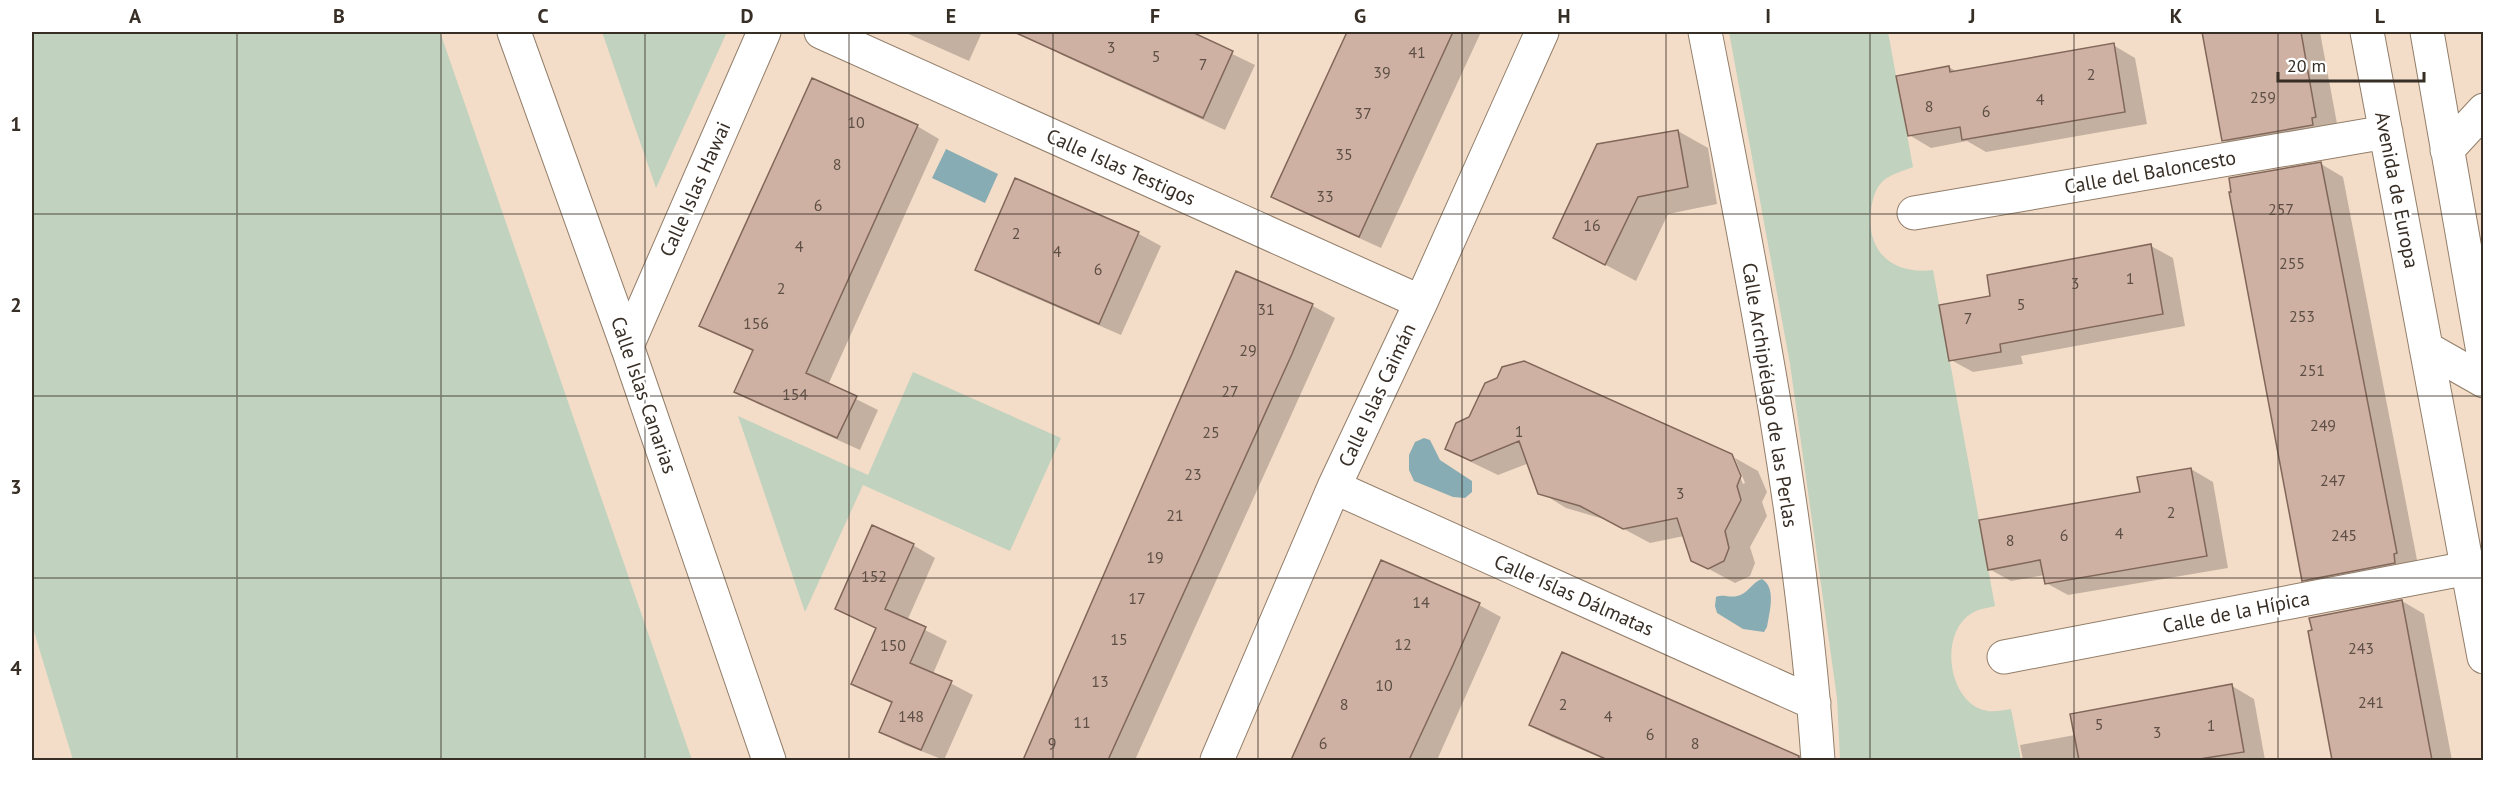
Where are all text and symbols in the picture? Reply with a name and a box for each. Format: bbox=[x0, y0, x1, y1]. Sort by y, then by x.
text: A bbox=[129, 3, 142, 29]
text: B bbox=[333, 3, 345, 29]
text: C bbox=[537, 3, 549, 29]
text: D bbox=[741, 3, 754, 29]
text: E bbox=[946, 3, 956, 29]
text: F bbox=[1150, 3, 1160, 29]
text: G bbox=[1354, 3, 1366, 29]
text: H bbox=[1557, 3, 1571, 29]
text: I bbox=[1765, 3, 1771, 29]
text: J bbox=[1968, 3, 1975, 29]
text: K bbox=[2170, 3, 2183, 29]
text: L bbox=[2375, 3, 2386, 29]
house number: 3 bbox=[1107, 37, 1115, 57]
house number: 41 bbox=[1408, 42, 1426, 62]
scale bar bbox=[2278, 45, 2424, 83]
house number: 5 bbox=[1152, 46, 1160, 66]
house number: 7 bbox=[1199, 54, 1207, 74]
text: 20 m bbox=[2287, 54, 2326, 77]
house number: 39 bbox=[1373, 62, 1391, 82]
house number: 2 bbox=[2087, 64, 2095, 84]
house number: 259 bbox=[2250, 87, 2276, 107]
house number: 4 bbox=[2036, 89, 2045, 109]
house number: 8 bbox=[1925, 96, 1933, 116]
house number: 6 bbox=[1982, 101, 1990, 121]
house number: 37 bbox=[1354, 103, 1372, 123]
street label: Avenida de Europa bbox=[2369, 110, 2425, 270]
text: 1 bbox=[10, 111, 22, 137]
house number: 10 bbox=[847, 112, 865, 132]
street label: Calle Islas Hawai bbox=[654, 117, 736, 261]
street label: Calle Islas Testigos bbox=[1042, 122, 1200, 212]
house number: 35 bbox=[1335, 144, 1353, 164]
street label: Calle del Baloncesto bbox=[2062, 144, 2238, 200]
house number: 8 bbox=[833, 154, 841, 174]
house number: 33 bbox=[1316, 186, 1334, 206]
house number: 6 bbox=[814, 195, 822, 215]
house number: 257 bbox=[2268, 199, 2294, 219]
house number: 16 bbox=[1583, 215, 1601, 235]
house number: 2 bbox=[1012, 223, 1020, 243]
house number: 4 bbox=[795, 236, 804, 256]
house number: 4 bbox=[1053, 241, 1062, 261]
house number: 255 bbox=[2279, 253, 2305, 273]
house number: 6 bbox=[1094, 259, 1102, 279]
street label: Calle Archipiélago de las Perlas bbox=[1736, 261, 1804, 529]
house number: 1 bbox=[2126, 268, 2134, 288]
house number: 3 bbox=[2071, 273, 2079, 293]
house number: 2 bbox=[777, 278, 785, 298]
text: 2 bbox=[10, 292, 22, 318]
house number: 5 bbox=[2017, 294, 2025, 314]
house number: 31 bbox=[1257, 299, 1275, 319]
house number: 253 bbox=[2289, 306, 2315, 326]
house number: 7 bbox=[1964, 308, 1972, 328]
street label: Calle Islas Canarias bbox=[605, 313, 683, 477]
house number: 156 bbox=[743, 313, 769, 333]
street label: Calle Islas Caimán bbox=[1332, 319, 1422, 471]
house number: 29 bbox=[1239, 340, 1257, 360]
house number: 251 bbox=[2299, 360, 2325, 380]
house number: 27 bbox=[1221, 381, 1239, 401]
house number: 154 bbox=[782, 384, 808, 404]
house number: 249 bbox=[2310, 415, 2336, 435]
house number: 1 bbox=[1515, 421, 1523, 441]
house number: 25 bbox=[1202, 422, 1220, 442]
house number: 23 bbox=[1184, 464, 1202, 484]
house number: 247 bbox=[2320, 470, 2346, 490]
text: 3 bbox=[10, 474, 22, 500]
house number: 3 bbox=[1676, 483, 1684, 503]
house number: 2 bbox=[2167, 502, 2175, 522]
house number: 21 bbox=[1166, 505, 1184, 525]
house number: 4 bbox=[2115, 523, 2124, 543]
house number: 6 bbox=[2060, 525, 2068, 545]
house number: 245 bbox=[2331, 525, 2357, 545]
house number: 8 bbox=[2006, 530, 2014, 550]
house number: 19 bbox=[1146, 547, 1164, 567]
street label: Calle Islas Dálmatas bbox=[1490, 548, 1658, 642]
house number: 152 bbox=[861, 566, 887, 586]
street label: Calle de la Hípica bbox=[2160, 585, 2312, 639]
house number: 17 bbox=[1128, 588, 1146, 608]
house number: 14 bbox=[1412, 592, 1430, 612]
house number: 15 bbox=[1110, 629, 1128, 649]
house number: 12 bbox=[1394, 634, 1412, 654]
house number: 150 bbox=[880, 635, 906, 655]
house number: 243 bbox=[2348, 638, 2374, 658]
text: 4 bbox=[10, 655, 22, 681]
house number: 13 bbox=[1091, 671, 1109, 691]
house number: 10 bbox=[1375, 675, 1393, 695]
house number: 241 bbox=[2358, 692, 2384, 712]
house number: 8 bbox=[1340, 694, 1348, 714]
house number: 2 bbox=[1559, 694, 1567, 714]
house number: 148 bbox=[898, 706, 924, 726]
house number: 4 bbox=[1604, 706, 1613, 726]
house number: 11 bbox=[1073, 712, 1091, 732]
house number: 5 bbox=[2095, 714, 2103, 734]
house number: 1 bbox=[2207, 715, 2215, 735]
house number: 3 bbox=[2153, 722, 2161, 742]
house number: 6 bbox=[1646, 724, 1654, 744]
house number: 9 bbox=[1048, 733, 1056, 753]
house number: 6 bbox=[1319, 733, 1327, 753]
house number: 8 bbox=[1691, 733, 1699, 753]

